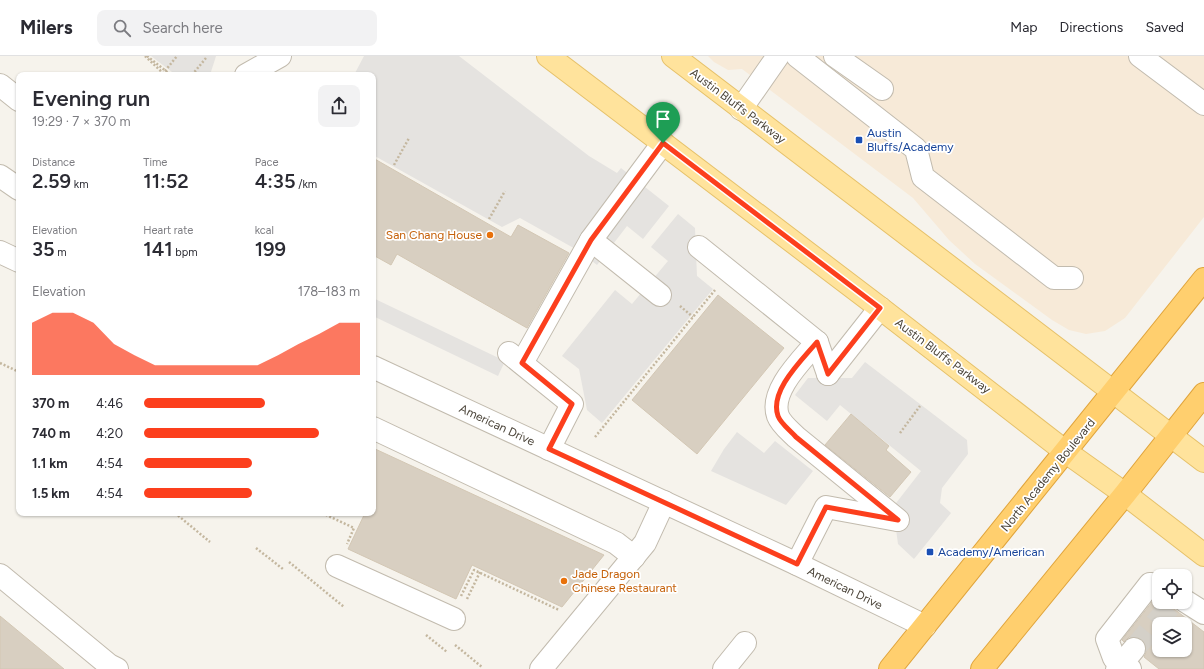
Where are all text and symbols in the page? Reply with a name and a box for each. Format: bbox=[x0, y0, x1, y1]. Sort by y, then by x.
search box bbox=[97, 10, 377, 46]
text: Milers bbox=[20, 16, 73, 39]
icon: search bbox=[111, 17, 133, 39]
text: Search here bbox=[143, 19, 223, 37]
text: Map bbox=[1010, 19, 1038, 36]
text: Directions bbox=[1060, 19, 1123, 36]
text: Saved bbox=[1145, 19, 1184, 36]
street label: Austin Bluffs Parkway bbox=[687, 66, 789, 147]
text: Evening run bbox=[32, 85, 150, 112]
button: share bbox=[318, 85, 360, 127]
pin bbox=[646, 102, 680, 143]
icon: arrive bbox=[652, 108, 674, 130]
text: 19:29 · 7 × 370 m bbox=[32, 114, 131, 129]
place label: Austin Bluffs/Academy bbox=[867, 126, 954, 154]
marker: Austin Bluffs/Academy bbox=[854, 135, 864, 145]
text: Distance bbox=[32, 156, 75, 169]
text: Time bbox=[143, 156, 167, 169]
text: Pace bbox=[255, 156, 278, 169]
text: 2.59 bbox=[32, 169, 71, 193]
text: 11:52 bbox=[143, 169, 189, 193]
text: 4:35 bbox=[255, 169, 295, 193]
text: km bbox=[71, 178, 89, 191]
text: /km bbox=[295, 178, 317, 191]
text: Elevation bbox=[32, 224, 77, 237]
text: Heart rate bbox=[143, 224, 193, 237]
text: kcal bbox=[255, 224, 274, 237]
place label: San Chang House bbox=[386, 228, 482, 242]
marker: San Chang House bbox=[485, 230, 495, 240]
text: 35 bbox=[32, 237, 55, 261]
text: 141 bbox=[143, 237, 173, 261]
text: 199 bbox=[255, 237, 286, 261]
text: m bbox=[55, 246, 67, 259]
text: bpm bbox=[173, 246, 198, 259]
text: Elevation bbox=[32, 284, 85, 299]
text: 178–183 m bbox=[298, 284, 360, 299]
street label: Austin Bluffs Parkway bbox=[892, 316, 994, 397]
text: 370 m bbox=[32, 396, 69, 411]
text: 4:46 bbox=[96, 396, 123, 411]
street label: American Drive bbox=[457, 401, 537, 449]
street label: North Academy Boulevard bbox=[998, 416, 1098, 534]
text: 740 m bbox=[32, 426, 70, 441]
text: 4:20 bbox=[96, 426, 123, 441]
text: 1.1 km bbox=[32, 456, 68, 471]
text: 4:54 bbox=[96, 456, 123, 471]
text: 1.5 km bbox=[32, 486, 70, 501]
text: 4:54 bbox=[96, 486, 123, 501]
place label: Academy/American bbox=[938, 545, 1045, 559]
marker: Academy/American bbox=[925, 547, 935, 557]
street label: American Drive bbox=[805, 564, 885, 612]
place label: Jade Dragon Chinese Restaurant bbox=[572, 567, 677, 595]
map controls bbox=[1152, 569, 1192, 657]
button: locate bbox=[1152, 569, 1192, 609]
marker: Jade Dragon Chinese Restaurant bbox=[559, 576, 569, 586]
button: layers bbox=[1152, 617, 1192, 657]

